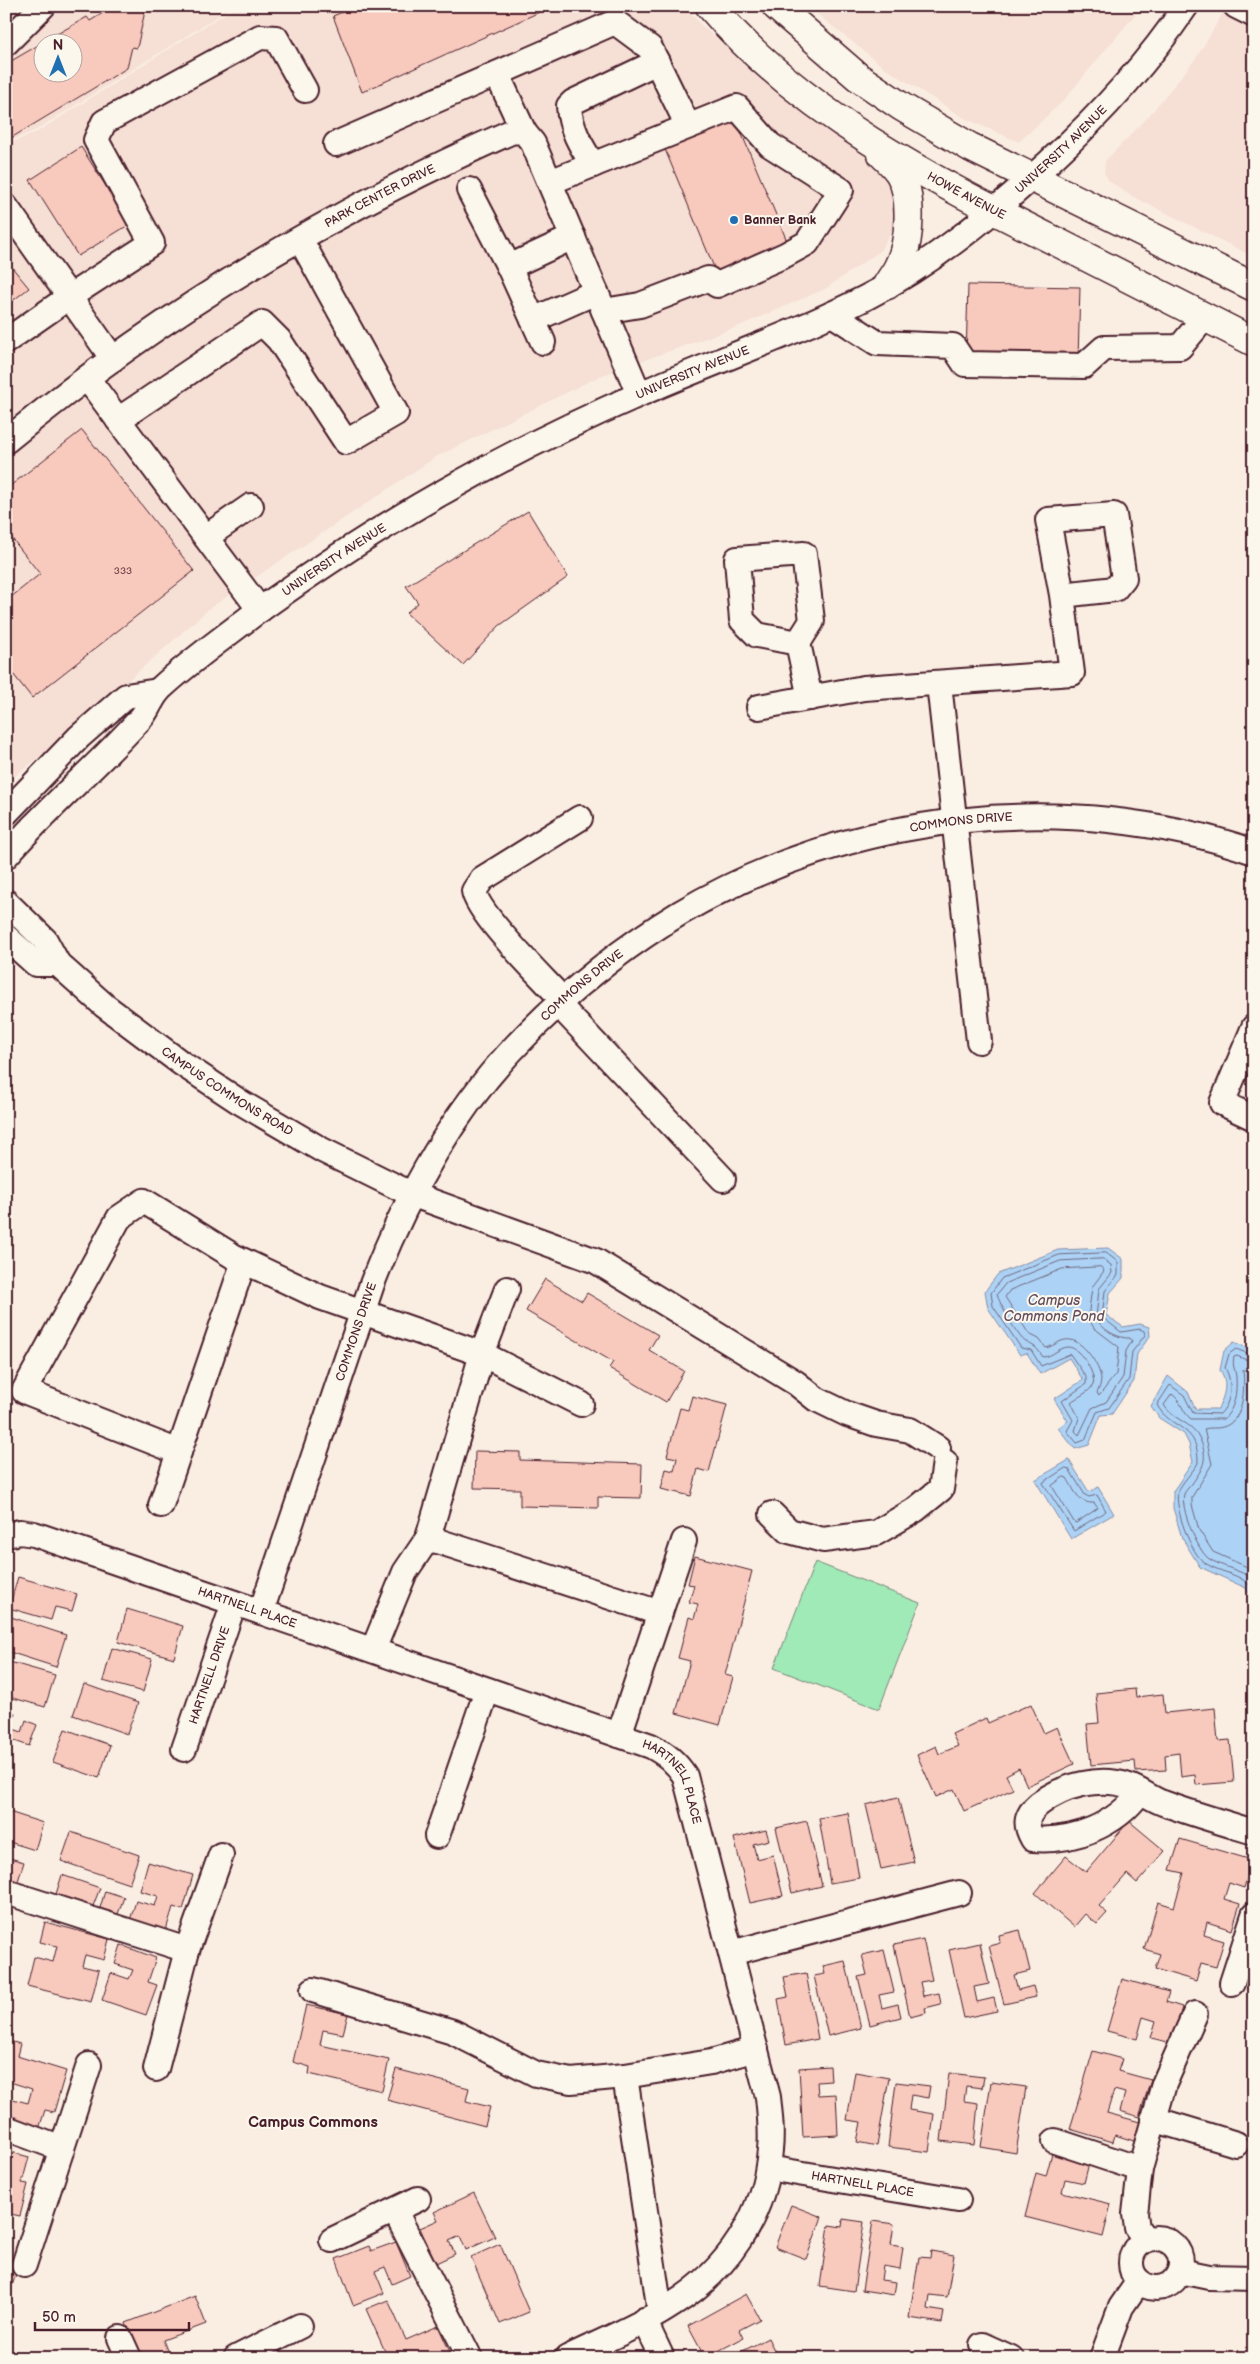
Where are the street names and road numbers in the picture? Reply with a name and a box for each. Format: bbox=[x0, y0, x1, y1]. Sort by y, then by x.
street label: UNIVERSITY AVENUE bbox=[1012, 102, 1110, 197]
street label: PARK CENTER DRIVE bbox=[322, 161, 438, 231]
street label: HOWE AVENUE bbox=[924, 169, 1008, 223]
street label: UNIVERSITY AVENUE bbox=[634, 343, 752, 403]
street label: UNIVERSITY AVENUE bbox=[279, 520, 389, 600]
street label: COMMONS DRIVE bbox=[909, 810, 1013, 836]
street label: COMMONS DRIVE bbox=[538, 946, 626, 1025]
street label: CAMPUS COMMONS ROAD bbox=[158, 1044, 296, 1140]
street label: COMMONS DRIVE bbox=[333, 1280, 380, 1383]
street label: HARTNELL PLACE bbox=[196, 1584, 299, 1632]
street label: HARTNELL DRIVE bbox=[186, 1624, 233, 1726]
street label: HARTNELL PLACE bbox=[640, 1737, 704, 1826]
street label: HARTNELL PLACE bbox=[810, 2168, 915, 2200]

